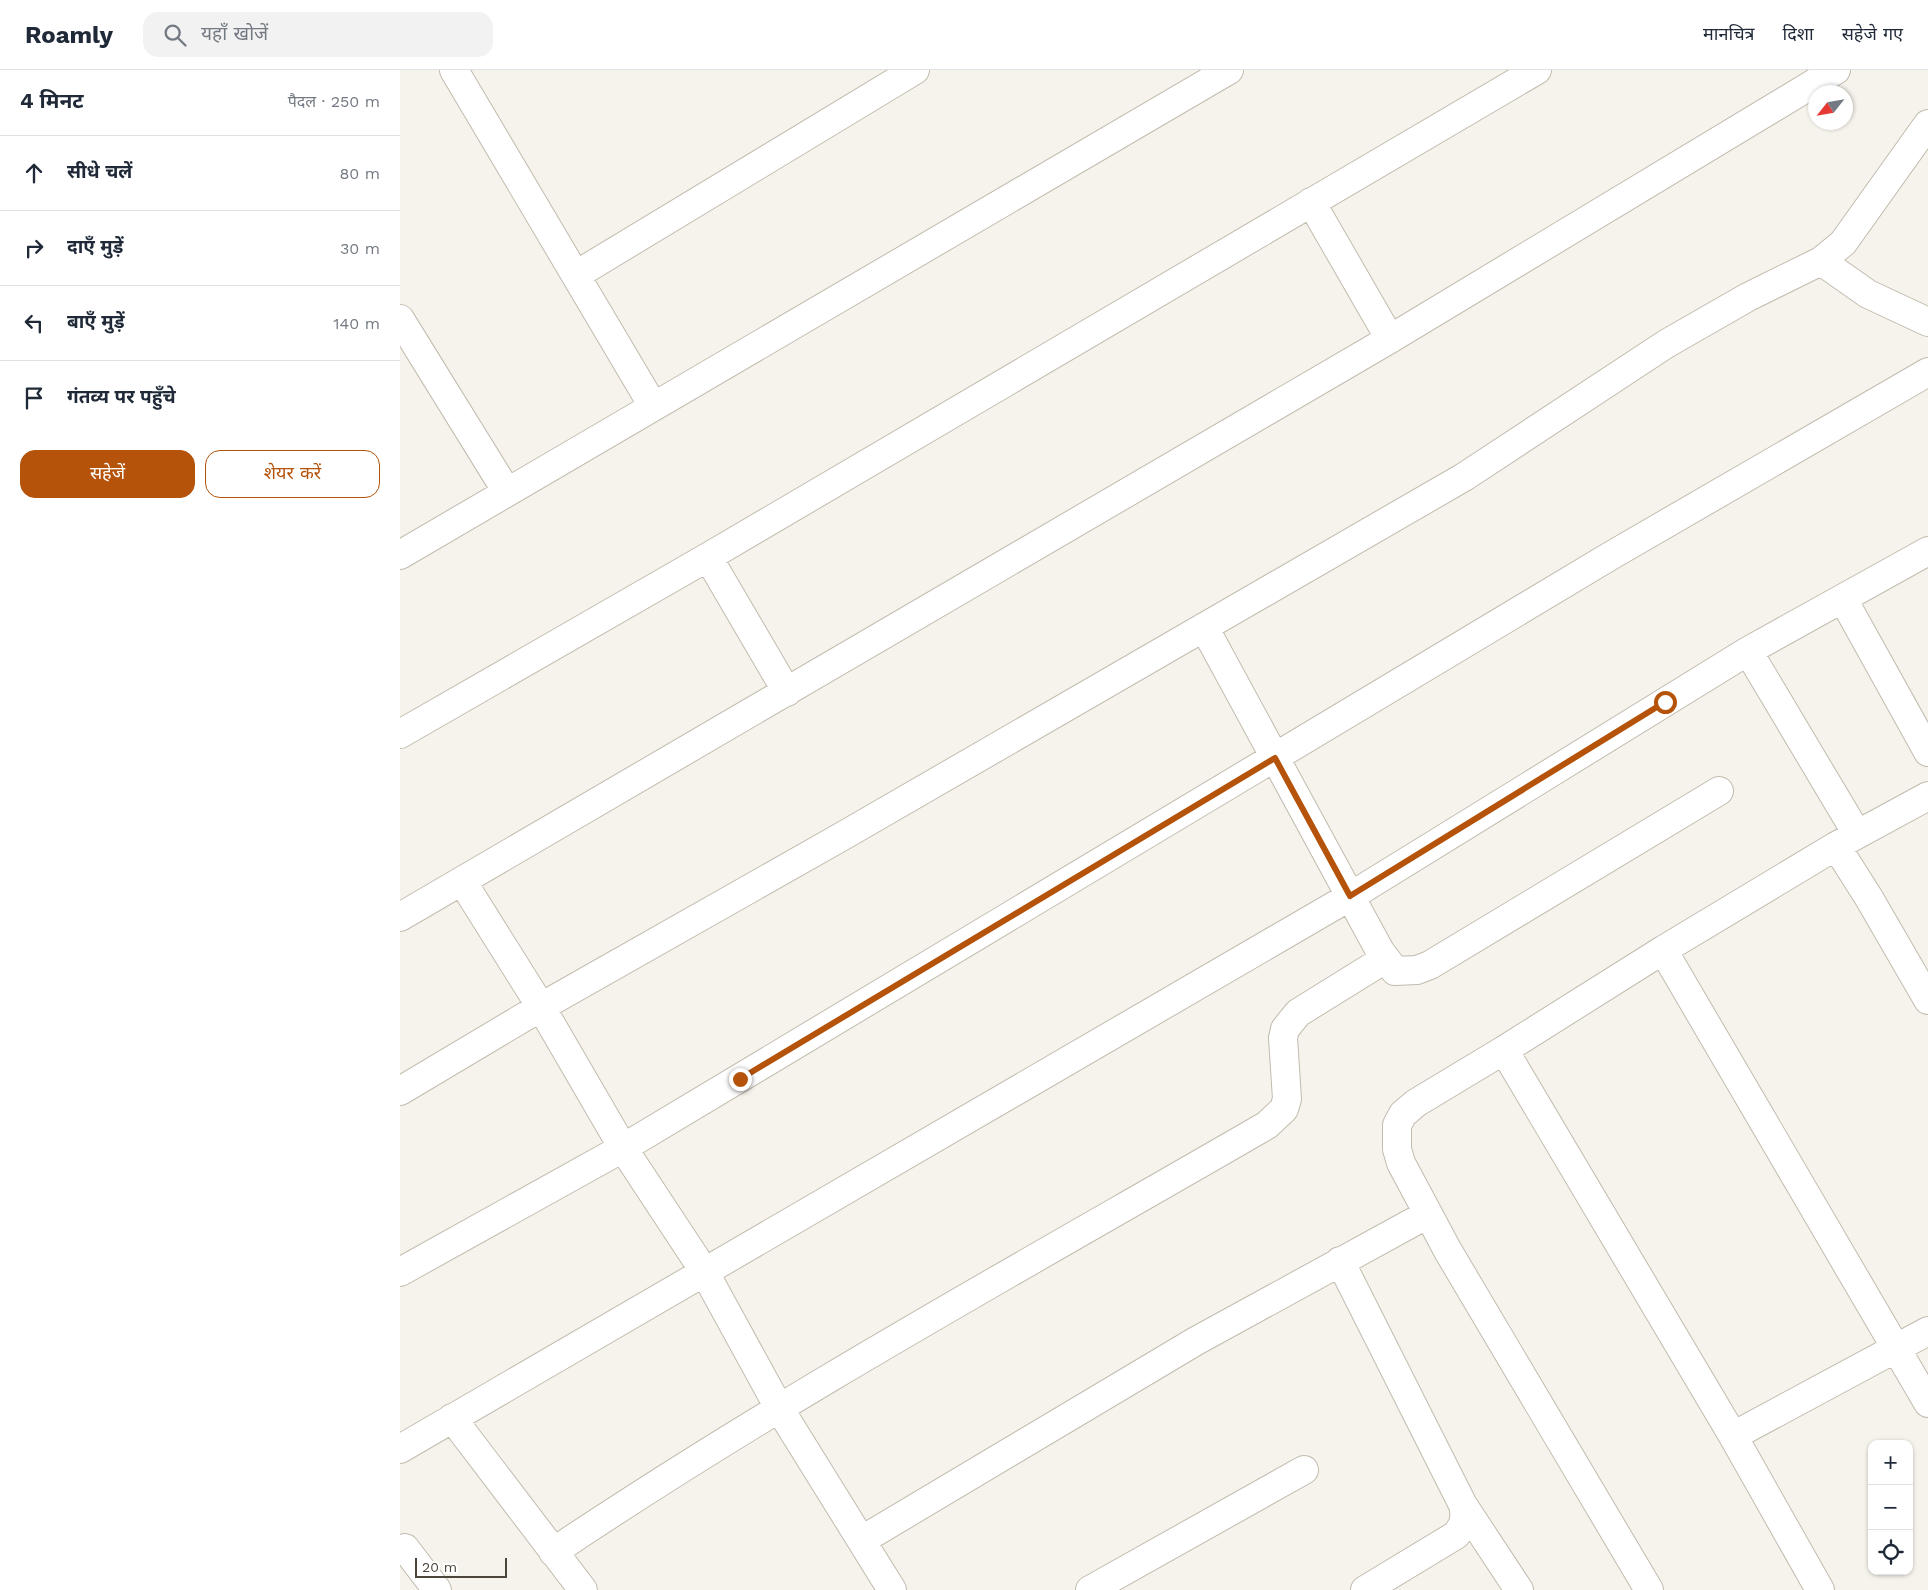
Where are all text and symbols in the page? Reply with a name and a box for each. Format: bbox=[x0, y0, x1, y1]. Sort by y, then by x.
search box bbox=[143, 12, 493, 57]
text: Roamly bbox=[25, 21, 113, 49]
icon: search bbox=[161, 21, 189, 49]
text: यहाँ खोजें bbox=[201, 22, 268, 45]
text: मानचित्र bbox=[1703, 23, 1755, 44]
text: दिशा bbox=[1783, 23, 1814, 44]
text: सहेजे गए bbox=[1842, 23, 1903, 44]
north arrow bbox=[1808, 85, 1853, 130]
text: 4 मिनट bbox=[20, 88, 84, 113]
text: पैदल · 250 m bbox=[288, 92, 380, 111]
icon: ahead bbox=[20, 159, 48, 187]
text: सीधे चलें bbox=[67, 160, 132, 183]
text: 80 m bbox=[339, 164, 380, 183]
icon: right bbox=[20, 234, 48, 262]
text: दाएँ मुड़ें bbox=[67, 235, 123, 258]
text: 30 m bbox=[340, 239, 380, 258]
icon: left bbox=[20, 309, 48, 337]
text: बाएँ मुड़ें bbox=[67, 310, 125, 333]
text: 140 m bbox=[333, 314, 380, 333]
icon: arrive bbox=[20, 384, 48, 412]
text: गंतव्य पर पहुँचे bbox=[67, 385, 176, 408]
button: सहेजें bbox=[20, 450, 195, 498]
button: शेयर करें bbox=[205, 450, 380, 498]
route start bbox=[1654, 691, 1677, 714]
route end bbox=[729, 1068, 752, 1091]
map controls bbox=[1868, 1440, 1913, 1575]
button: + bbox=[1868, 1440, 1913, 1485]
button: − bbox=[1868, 1485, 1913, 1530]
button: locate bbox=[1868, 1530, 1913, 1575]
scale bar bbox=[415, 1555, 508, 1578]
text: 20 m bbox=[422, 1559, 457, 1575]

